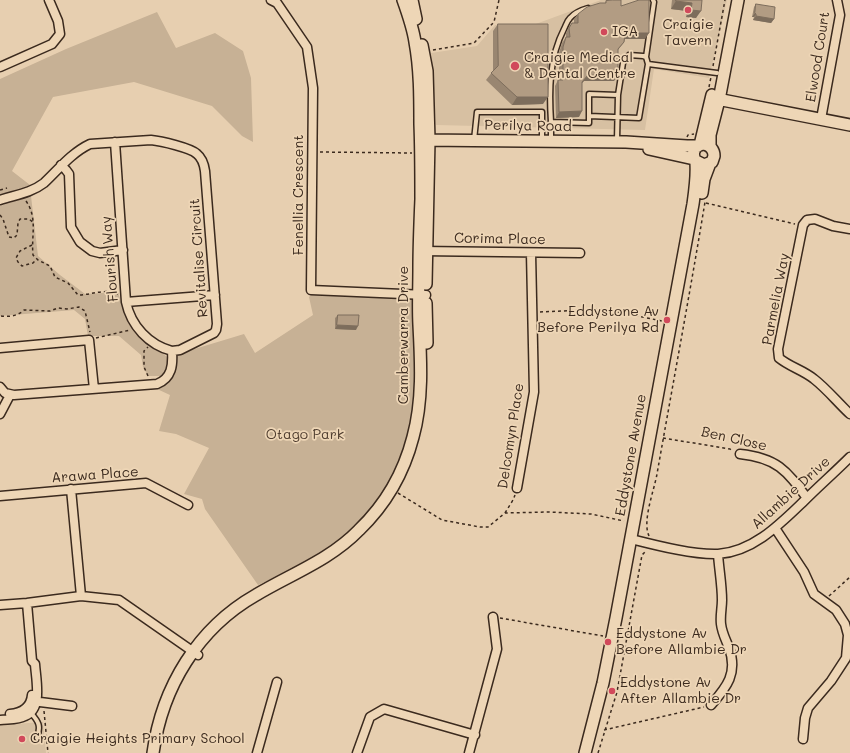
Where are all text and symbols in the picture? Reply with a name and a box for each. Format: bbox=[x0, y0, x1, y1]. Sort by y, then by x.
marker: Craigie Tavern bbox=[683, 5, 693, 15]
street label: Elwood Court bbox=[803, 10, 833, 104]
place label: Craigie Tavern bbox=[662, 17, 714, 50]
place label: IGA bbox=[612, 24, 638, 40]
marker: IGA bbox=[599, 27, 609, 37]
place label: Craigie Medical & Dental Centre bbox=[524, 50, 636, 82]
marker: Craigie Medical & Dental Centre bbox=[509, 60, 521, 72]
street label: Perilya Road bbox=[484, 117, 572, 135]
street label: Fenellia Crescent bbox=[291, 135, 307, 255]
street label: Revitalise Circuit bbox=[186, 198, 212, 318]
street label: Flourish Way bbox=[98, 215, 122, 303]
street label: Corima Place bbox=[454, 230, 546, 248]
street label: Parmelia Way bbox=[759, 252, 793, 346]
street label: Camberwarra Drive bbox=[396, 266, 412, 404]
place label: Eddystone Av Before Perilya Rd bbox=[537, 304, 659, 336]
marker: Eddystone Av Before Perilya Rd bbox=[662, 315, 672, 325]
street label: Delcomyn Place bbox=[494, 382, 528, 490]
street label: Eddystone Avenue bbox=[612, 393, 650, 517]
street label: Ben Close bbox=[700, 423, 768, 455]
park label: Otago Park bbox=[266, 427, 344, 443]
street label: Allambie Drive bbox=[748, 453, 834, 533]
street label: Arawa Place bbox=[51, 464, 139, 486]
place label: Eddystone Av Before Allambie Dr bbox=[616, 626, 747, 658]
marker: Eddystone Av Before Allambie Dr bbox=[603, 637, 613, 647]
place label: Eddystone Av After Allambie Dr bbox=[620, 675, 741, 708]
marker: Eddystone Av After Allambie Dr bbox=[607, 686, 617, 696]
place label: Craigie Heights Primary School bbox=[30, 731, 245, 747]
marker: Craigie Heights Primary School bbox=[17, 734, 27, 744]

